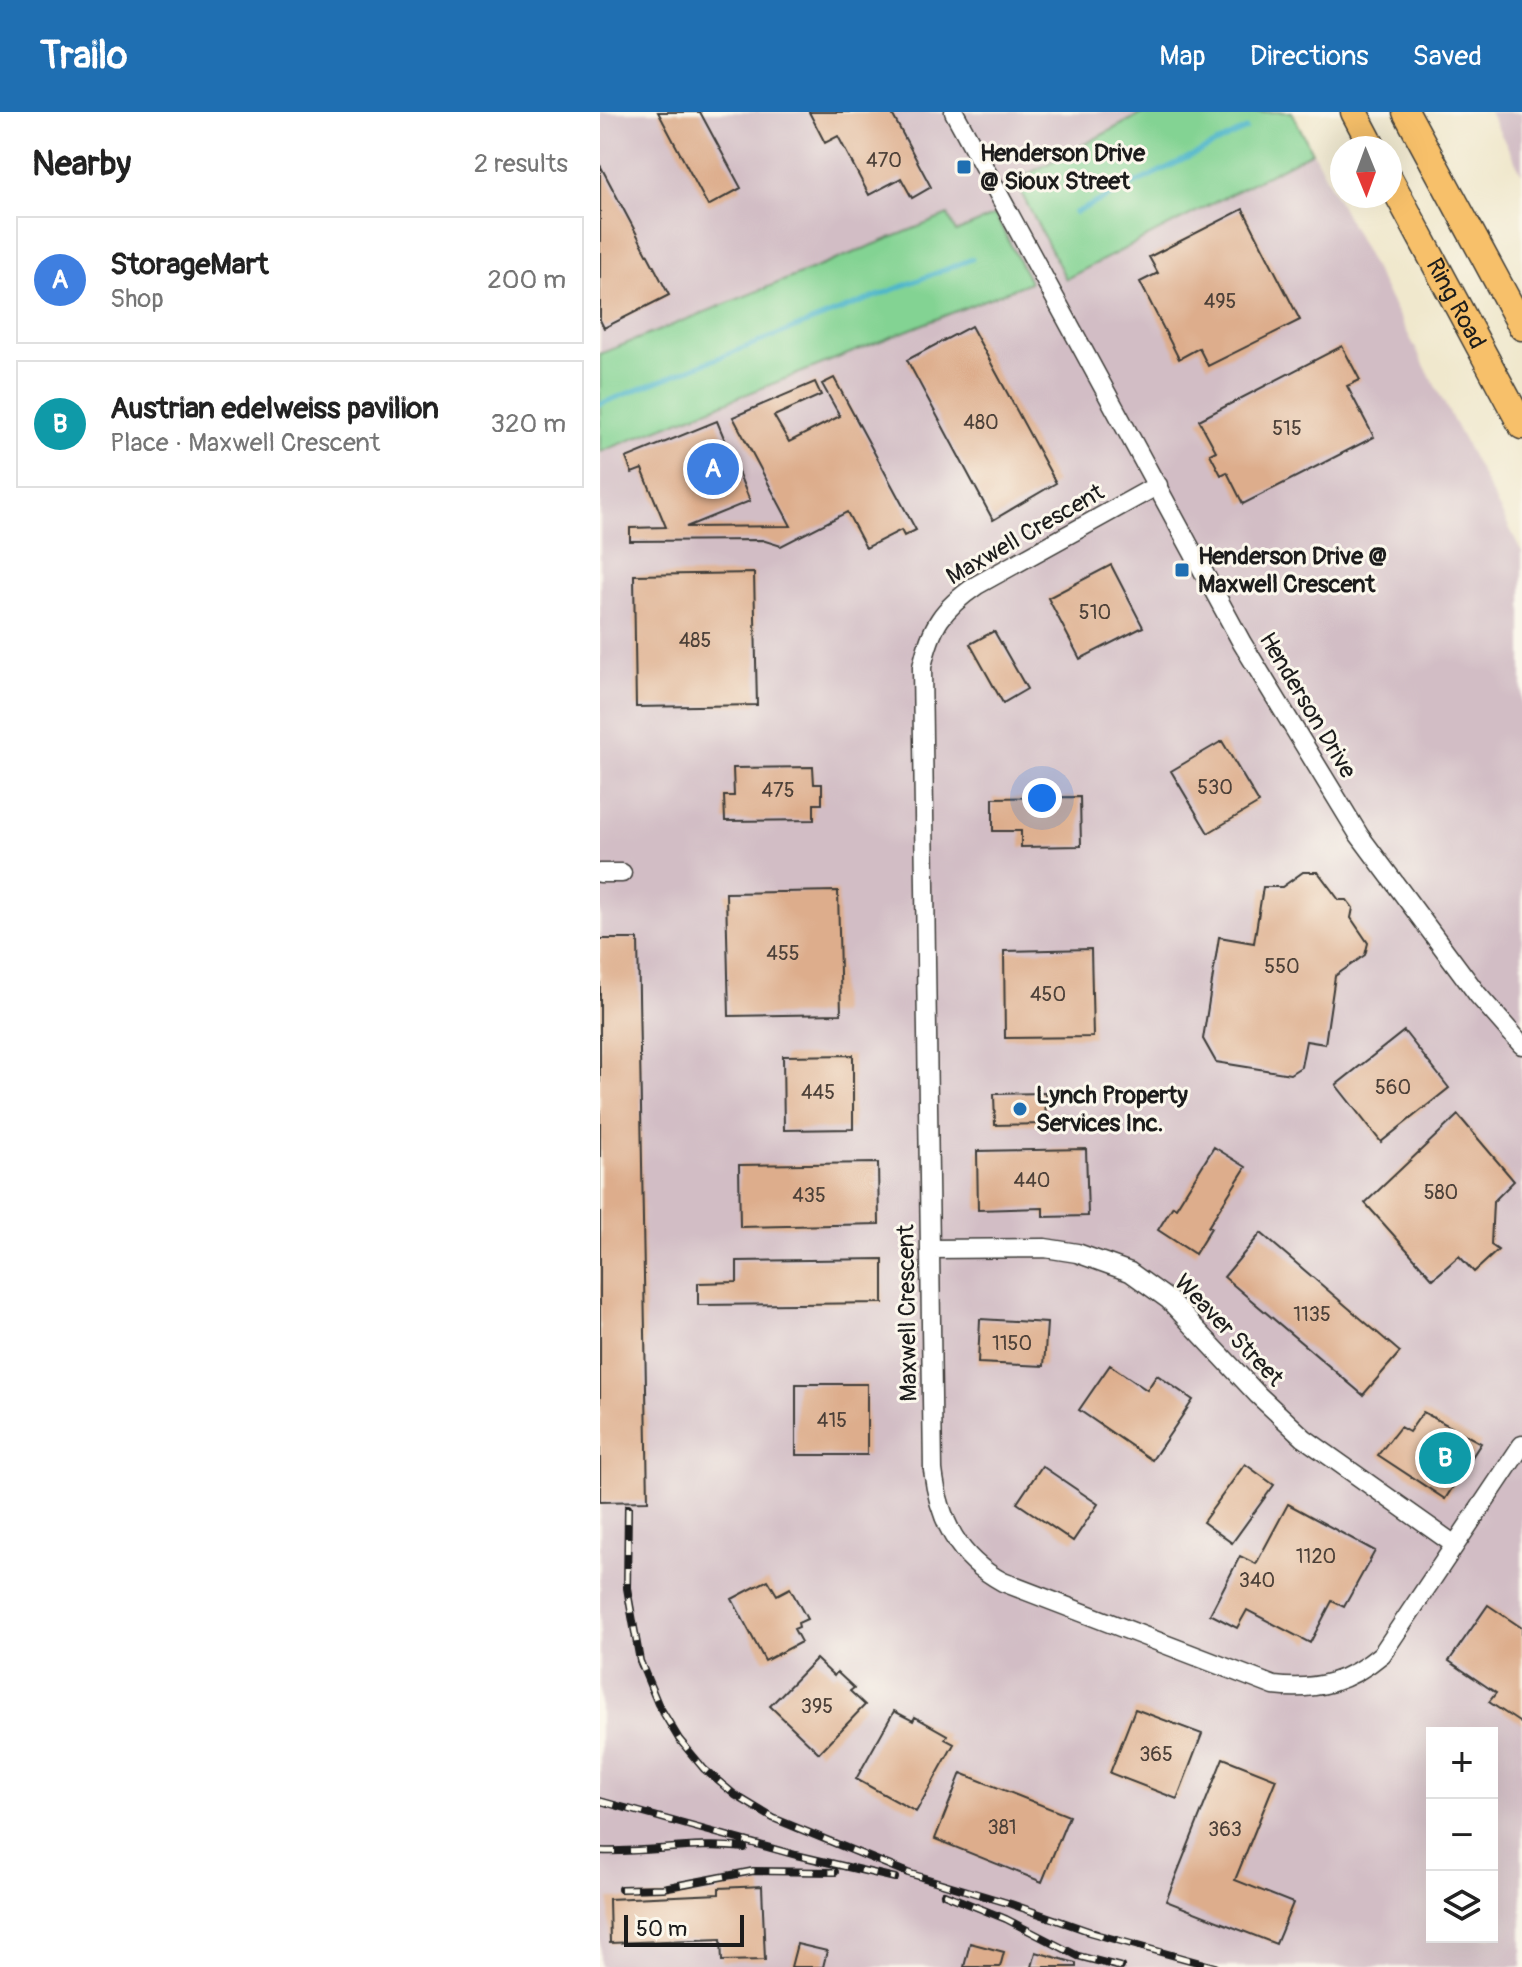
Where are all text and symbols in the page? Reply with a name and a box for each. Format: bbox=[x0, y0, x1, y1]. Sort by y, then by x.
text: Trailo bbox=[40, 32, 127, 80]
text: Map bbox=[1159, 39, 1206, 74]
text: Directions bbox=[1250, 39, 1369, 74]
text: Saved bbox=[1413, 39, 1482, 74]
north arrow bbox=[1330, 136, 1402, 208]
place label: Henderson Drive @ Sioux Street bbox=[980, 139, 1146, 196]
text: Nearby bbox=[32, 143, 131, 186]
text: 2 results bbox=[474, 148, 568, 180]
house number: 470 bbox=[866, 148, 902, 173]
marker: Henderson Drive @ Sioux Street bbox=[955, 158, 973, 176]
text: StorageMart bbox=[110, 246, 269, 283]
street label: Ring Road bbox=[1420, 253, 1492, 354]
text: A bbox=[52, 264, 68, 296]
text: 200 m bbox=[487, 264, 566, 296]
text: Shop bbox=[110, 283, 164, 315]
house number: 495 bbox=[1204, 289, 1236, 314]
text: Austrian edelweiss pavilion bbox=[110, 390, 439, 427]
text: B bbox=[53, 408, 67, 440]
text: 320 m bbox=[490, 408, 566, 440]
house number: 480 bbox=[963, 410, 999, 435]
house number: 515 bbox=[1272, 416, 1302, 441]
text: Place · Maxwell Crescent bbox=[110, 427, 380, 459]
pin: A bbox=[687, 439, 739, 499]
street label: Maxwell Crescent bbox=[941, 477, 1109, 591]
place label: Henderson Drive @ Maxwell Crescent bbox=[1198, 542, 1387, 599]
marker: Henderson Drive @ Maxwell Crescent bbox=[1173, 561, 1191, 579]
house number: 510 bbox=[1079, 600, 1111, 625]
street label: Henderson Drive bbox=[1253, 627, 1363, 784]
house number: 485 bbox=[679, 628, 711, 653]
house number: 530 bbox=[1197, 775, 1233, 800]
house number: 475 bbox=[761, 778, 795, 803]
your location bbox=[1022, 778, 1062, 818]
house number: 455 bbox=[766, 941, 800, 966]
house number: 550 bbox=[1264, 954, 1300, 979]
house number: 450 bbox=[1030, 982, 1066, 1007]
house number: 560 bbox=[1375, 1075, 1411, 1100]
house number: 445 bbox=[801, 1080, 835, 1105]
place label: Lynch Property Services Inc. bbox=[1036, 1081, 1188, 1138]
marker: Lynch Property Services Inc. bbox=[1011, 1100, 1029, 1118]
house number: 440 bbox=[1014, 1168, 1050, 1193]
house number: 580 bbox=[1424, 1180, 1458, 1205]
house number: 435 bbox=[792, 1183, 826, 1208]
street label: Maxwell Crescent bbox=[891, 1224, 924, 1402]
street label: Weaver Street bbox=[1168, 1268, 1290, 1393]
house number: 1135 bbox=[1293, 1302, 1331, 1327]
house number: 1150 bbox=[992, 1331, 1032, 1356]
house number: 415 bbox=[817, 1408, 847, 1433]
pin: B bbox=[1419, 1428, 1471, 1488]
house number: 1120 bbox=[1296, 1544, 1336, 1569]
house number: 340 bbox=[1239, 1568, 1275, 1593]
house number: 395 bbox=[801, 1694, 833, 1719]
map controls bbox=[1426, 1727, 1498, 1943]
button: + bbox=[1426, 1727, 1498, 1799]
house number: 365 bbox=[1139, 1742, 1173, 1767]
button: − bbox=[1426, 1799, 1498, 1871]
house number: 381 bbox=[987, 1815, 1017, 1840]
house number: 363 bbox=[1208, 1817, 1242, 1842]
button: layers bbox=[1426, 1871, 1498, 1943]
scale bar bbox=[624, 1911, 744, 1947]
text: 50 m bbox=[636, 1915, 687, 1943]

